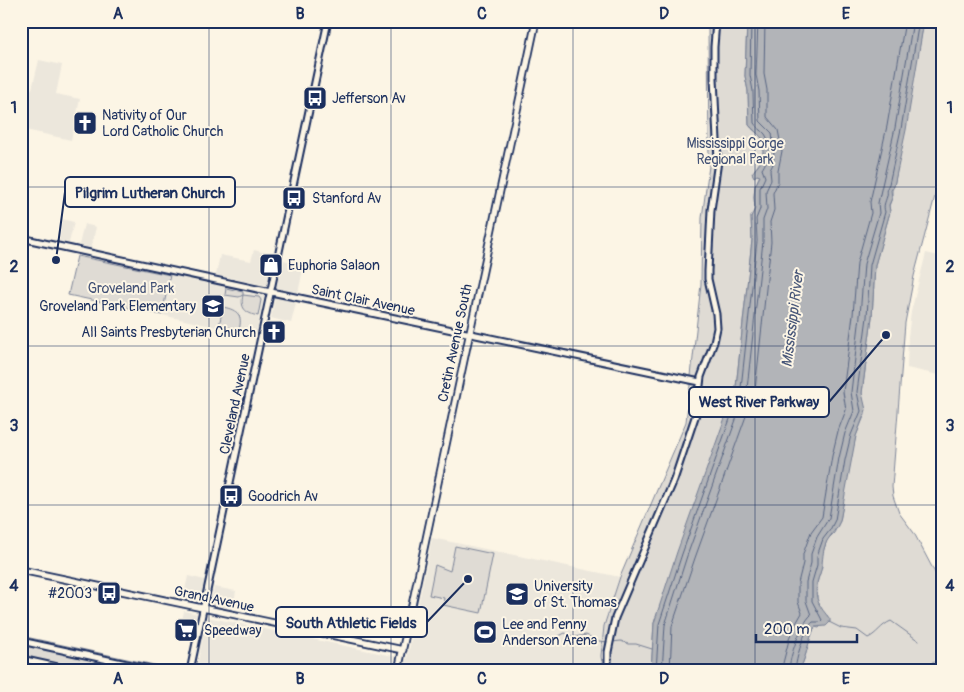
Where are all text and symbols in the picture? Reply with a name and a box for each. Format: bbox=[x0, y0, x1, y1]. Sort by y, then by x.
text: A bbox=[113, 4, 124, 24]
text: B bbox=[295, 4, 305, 24]
text: C bbox=[477, 4, 487, 24]
text: D bbox=[659, 4, 669, 24]
text: E bbox=[842, 4, 851, 24]
bus stop icon: Jefferson Av bbox=[302, 85, 328, 111]
place label: Jefferson Av bbox=[332, 90, 406, 107]
text: 1 bbox=[11, 98, 17, 118]
text: 1 bbox=[947, 98, 953, 118]
place label: Nativity of Our Lord Catholic Church bbox=[102, 107, 223, 140]
church icon: Nativity of Our Lord Catholic Church bbox=[72, 110, 98, 136]
park label: Mississippi Gorge Regional Park bbox=[686, 135, 784, 168]
callout: Pilgrim Lutheran Church bbox=[65, 177, 235, 207]
text: Pilgrim Lutheran Church bbox=[75, 184, 225, 203]
bus stop icon: Stanford Av bbox=[281, 185, 307, 211]
place label: Stanford Av bbox=[312, 190, 381, 207]
shop icon: Euphoria Salaon bbox=[258, 252, 284, 278]
text: 2 bbox=[10, 257, 19, 277]
place label: Euphoria Salaon bbox=[288, 257, 380, 274]
text: 2 bbox=[946, 257, 955, 277]
water label: Mississippi River bbox=[778, 268, 809, 368]
park label: Groveland Park bbox=[88, 280, 174, 297]
street label: Saint Clair Avenue bbox=[310, 281, 416, 319]
street label: Cretin Avenue South bbox=[434, 282, 476, 404]
school or university icon: Groveland Park Elementary bbox=[200, 293, 226, 319]
place label: Groveland Park Elementary bbox=[39, 298, 196, 315]
church icon: All Saints Presbyterian Church bbox=[261, 319, 287, 345]
place label: All Saints Presbyterian Church bbox=[81, 324, 256, 341]
street label: Cleveland Avenue bbox=[216, 352, 254, 456]
callout: West River Parkway bbox=[689, 387, 829, 417]
text: West River Parkway bbox=[699, 393, 820, 412]
text: 3 bbox=[10, 416, 19, 436]
text: 3 bbox=[946, 416, 955, 436]
bus stop icon: Goodrich Av bbox=[218, 483, 244, 509]
place label: Goodrich Av bbox=[248, 488, 318, 505]
text: 4 bbox=[9, 576, 19, 596]
text: 4 bbox=[945, 576, 955, 596]
place label: University of St. Thomas bbox=[534, 578, 618, 611]
bus stop icon: #2003 bbox=[96, 580, 122, 606]
school or university icon: University of St. Thomas bbox=[504, 581, 530, 607]
street label: Grand Avenue bbox=[173, 582, 256, 616]
place label: #2003 bbox=[48, 585, 92, 602]
callout: South Athletic Fields bbox=[276, 607, 427, 637]
scale bar bbox=[756, 612, 858, 644]
text: South Athletic Fields bbox=[286, 614, 417, 633]
place label: Lee and Penny Anderson Arena bbox=[502, 616, 597, 649]
supermarket icon: Speedway bbox=[173, 617, 199, 643]
sports icon: Lee and Penny Anderson Arena bbox=[472, 619, 498, 645]
text: 200 m bbox=[764, 620, 809, 639]
place label: Speedway bbox=[204, 622, 261, 639]
text: A bbox=[113, 669, 124, 689]
text: B bbox=[295, 669, 305, 689]
text: C bbox=[477, 669, 487, 689]
text: D bbox=[659, 669, 669, 689]
text: E bbox=[842, 669, 851, 689]

